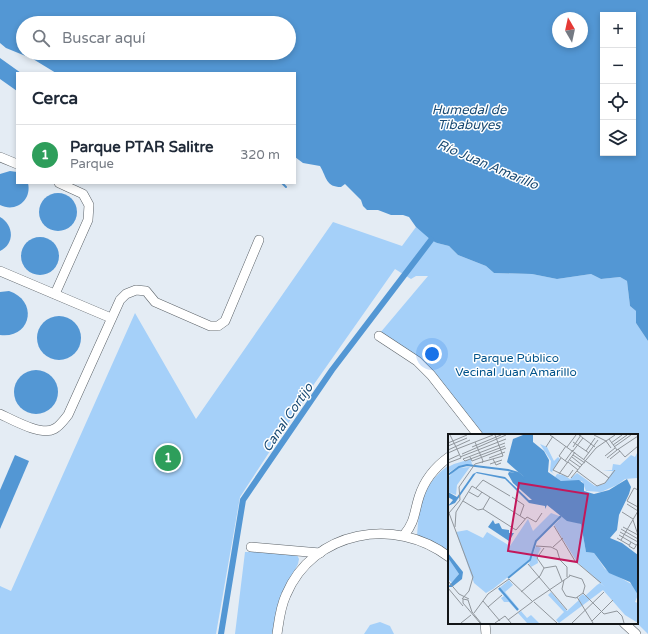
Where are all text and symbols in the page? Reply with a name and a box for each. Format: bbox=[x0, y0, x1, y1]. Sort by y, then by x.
north arrow bbox=[552, 12, 588, 48]
map controls bbox=[600, 12, 636, 156]
button: + bbox=[600, 12, 636, 48]
search box bbox=[16, 16, 296, 60]
icon: search bbox=[30, 27, 52, 49]
text: Buscar aquí bbox=[62, 29, 145, 47]
button: − bbox=[600, 48, 636, 84]
button: locate bbox=[600, 84, 636, 120]
text: Cerca bbox=[32, 88, 78, 109]
water label: Humedal de Tibabuyes bbox=[432, 102, 507, 133]
button: layers bbox=[600, 120, 636, 156]
water label: Río Juan Amarillo bbox=[435, 136, 541, 194]
text: Parque PTAR Salitre bbox=[70, 138, 214, 156]
text: 1 bbox=[41, 147, 49, 163]
text: 320 m bbox=[240, 147, 280, 163]
text: Parque bbox=[70, 156, 114, 172]
your location bbox=[422, 344, 442, 364]
park label: Parque Público Vecinal Juan Amarillo bbox=[455, 351, 577, 379]
water label: Canal Cortijo bbox=[259, 379, 317, 455]
inset map bbox=[448, 434, 638, 624]
pin: 1 bbox=[155, 443, 181, 473]

